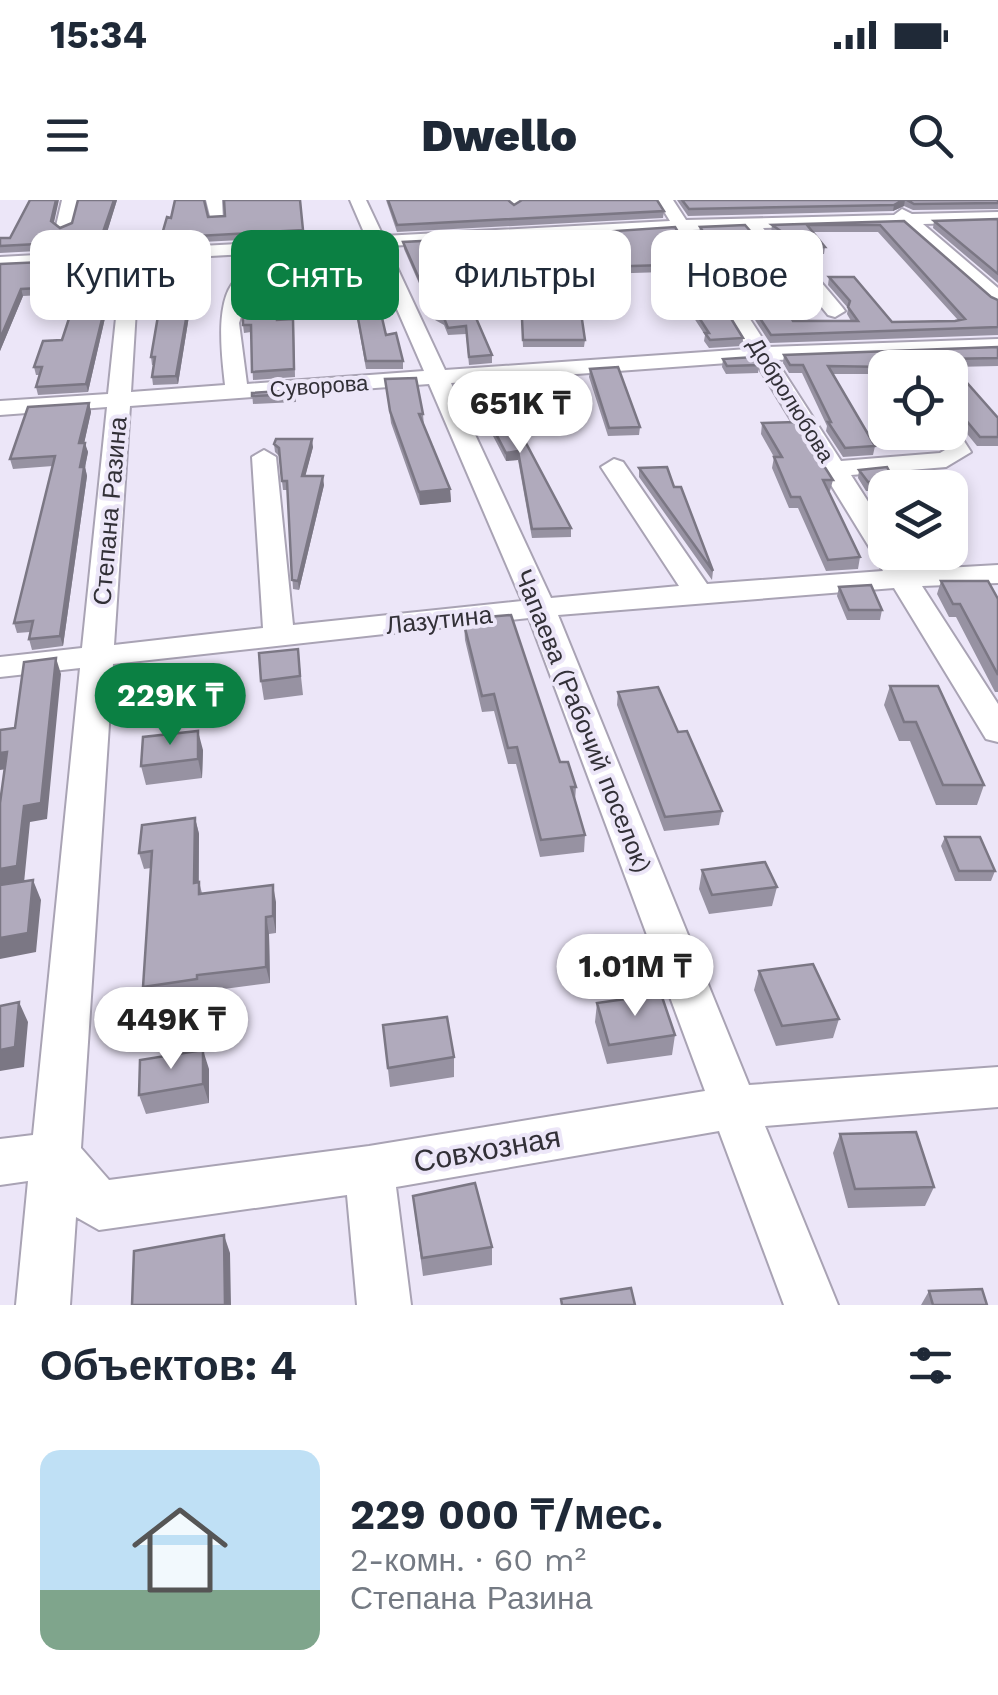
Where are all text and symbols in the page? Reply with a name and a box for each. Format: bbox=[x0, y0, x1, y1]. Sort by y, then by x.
text: 15:34 bbox=[50, 13, 147, 57]
icon: menu bbox=[40, 108, 95, 163]
icon: search bbox=[903, 108, 958, 163]
text: Dwello bbox=[421, 109, 577, 162]
chip: Купить bbox=[30, 230, 211, 320]
chip: Снять bbox=[231, 230, 399, 320]
chip: Фильтры bbox=[419, 230, 631, 320]
chip: Новое bbox=[651, 230, 823, 320]
street label: Добролюбова bbox=[743, 333, 840, 467]
map controls bbox=[868, 350, 968, 570]
button: locate bbox=[868, 350, 968, 450]
street label: Суворова bbox=[269, 370, 370, 402]
pin: 651K ₸ bbox=[439, 371, 601, 456]
text: 651K ₸ bbox=[470, 384, 570, 422]
street label: Степана Разина bbox=[87, 415, 133, 607]
button: layers bbox=[868, 470, 968, 570]
street label: Чапаева (Рабочий поселок) bbox=[509, 565, 657, 877]
street label: Лазутина bbox=[384, 600, 494, 640]
pin: 229K ₸ bbox=[89, 663, 251, 748]
text: 229K ₸ bbox=[117, 676, 223, 714]
pin: 1.01M ₸ bbox=[543, 934, 727, 1019]
text: 1.01M ₸ bbox=[579, 947, 691, 985]
pin: 449K ₸ bbox=[90, 987, 252, 1072]
text: 449K ₸ bbox=[116, 1000, 226, 1038]
street label: Совхозная bbox=[411, 1119, 563, 1179]
icon: filters bbox=[903, 1338, 958, 1393]
text: Объектов: 4 bbox=[40, 1341, 297, 1390]
icon: home bbox=[120, 1490, 240, 1610]
text: 229 000 ₸/мес. bbox=[350, 1490, 663, 1539]
text: 2-комн. · 60 m² bbox=[350, 1541, 586, 1579]
text: Степана Разина bbox=[350, 1579, 592, 1617]

